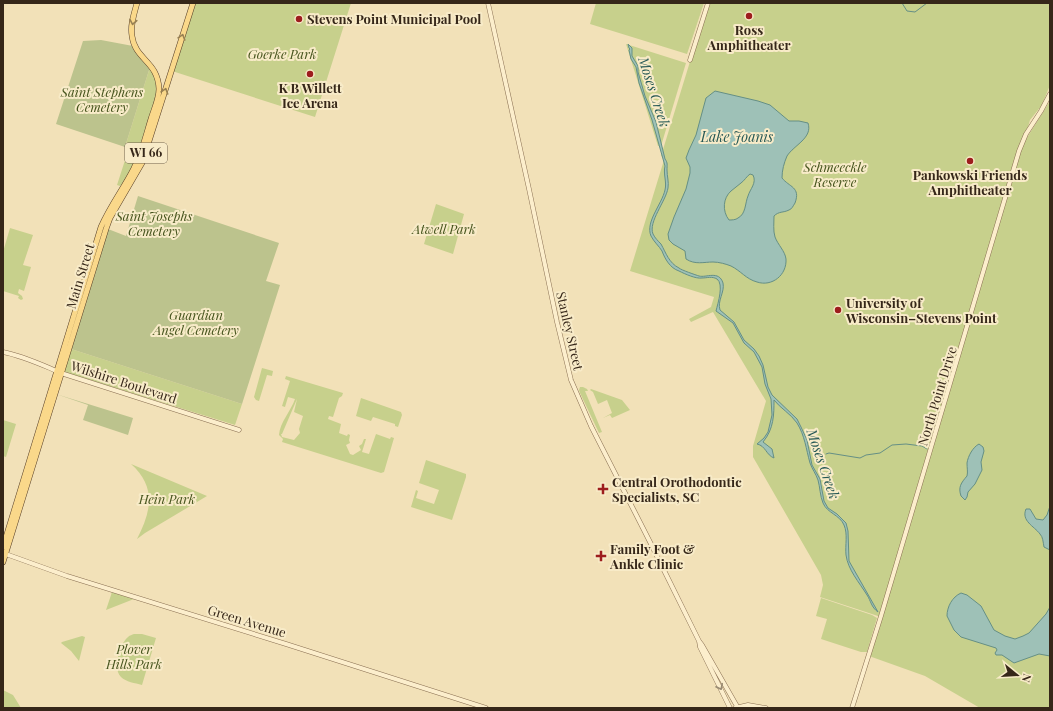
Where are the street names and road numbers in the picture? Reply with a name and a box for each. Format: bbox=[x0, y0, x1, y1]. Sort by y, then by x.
road number: WI 66 bbox=[125, 143, 167, 163]
street label: Main Street bbox=[62, 241, 98, 311]
street label: Stanley Street bbox=[553, 290, 588, 372]
street label: North Point Drive bbox=[913, 344, 960, 448]
street label: Wilshire Boulevard bbox=[68, 356, 180, 407]
street label: Green Avenue bbox=[206, 601, 289, 641]

